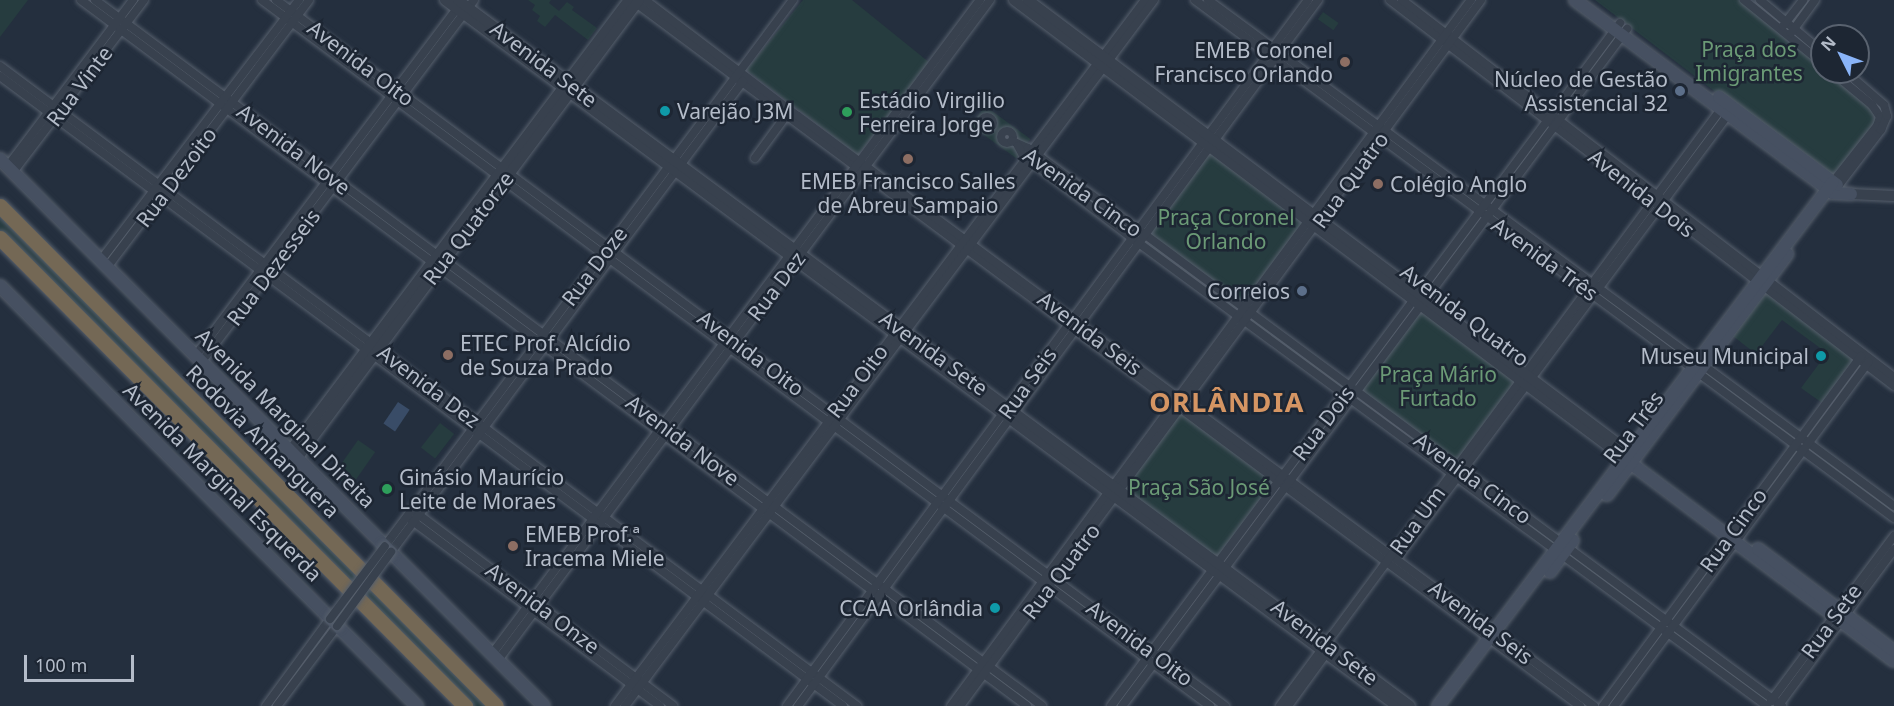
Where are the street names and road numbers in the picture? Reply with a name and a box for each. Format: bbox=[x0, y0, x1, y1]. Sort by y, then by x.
street label: Avenida Oito bbox=[303, 15, 419, 111]
street label: Avenida Sete bbox=[486, 16, 602, 112]
street label: Rua Vinte bbox=[41, 41, 117, 131]
street label: Avenida Nove bbox=[232, 98, 356, 200]
street label: Rua Dezoito bbox=[130, 122, 222, 232]
street label: Rua Quatro bbox=[1307, 127, 1393, 233]
street label: Avenida Cinco bbox=[1019, 142, 1147, 242]
street label: Avenida Dois bbox=[1584, 144, 1700, 242]
street label: Rua Quatorze bbox=[417, 166, 519, 290]
street label: Rua Dezesseis bbox=[221, 204, 325, 330]
street label: Avenida Três bbox=[1487, 212, 1603, 306]
street label: Rua Doze bbox=[556, 221, 632, 311]
street label: Rua Dez bbox=[742, 246, 810, 326]
street label: Avenida Quatro bbox=[1396, 259, 1534, 371]
street label: Avenida Seis bbox=[1033, 286, 1147, 380]
street label: Avenida Oito bbox=[693, 305, 809, 401]
street label: Avenida Sete bbox=[875, 305, 993, 401]
street label: Avenida Marginal Direita bbox=[191, 323, 381, 513]
street label: Avenida Dez bbox=[373, 339, 485, 433]
street label: Rua Oito bbox=[821, 339, 893, 423]
street label: Rua Seis bbox=[993, 342, 1061, 424]
street label: Rodovia Anhanguera bbox=[181, 359, 345, 523]
street label: Avenida Marginal Esquerda bbox=[119, 378, 327, 586]
street label: Rua Dois bbox=[1287, 381, 1359, 465]
street label: Rua Três bbox=[1598, 386, 1668, 468]
street label: Avenida Nove bbox=[621, 389, 745, 491]
street label: Avenida Cinco bbox=[1409, 427, 1537, 529]
street label: Rua Um bbox=[1384, 481, 1450, 559]
street label: Rua Cinco bbox=[1694, 483, 1772, 577]
street label: Rua Quatro bbox=[1017, 518, 1105, 624]
street label: Avenida Onze bbox=[481, 557, 605, 659]
street label: Avenida Seis bbox=[1424, 575, 1538, 669]
street label: Rua Sete bbox=[1796, 579, 1866, 663]
street label: Avenida Sete bbox=[1267, 594, 1383, 690]
street label: Avenida Oito bbox=[1082, 595, 1198, 691]

